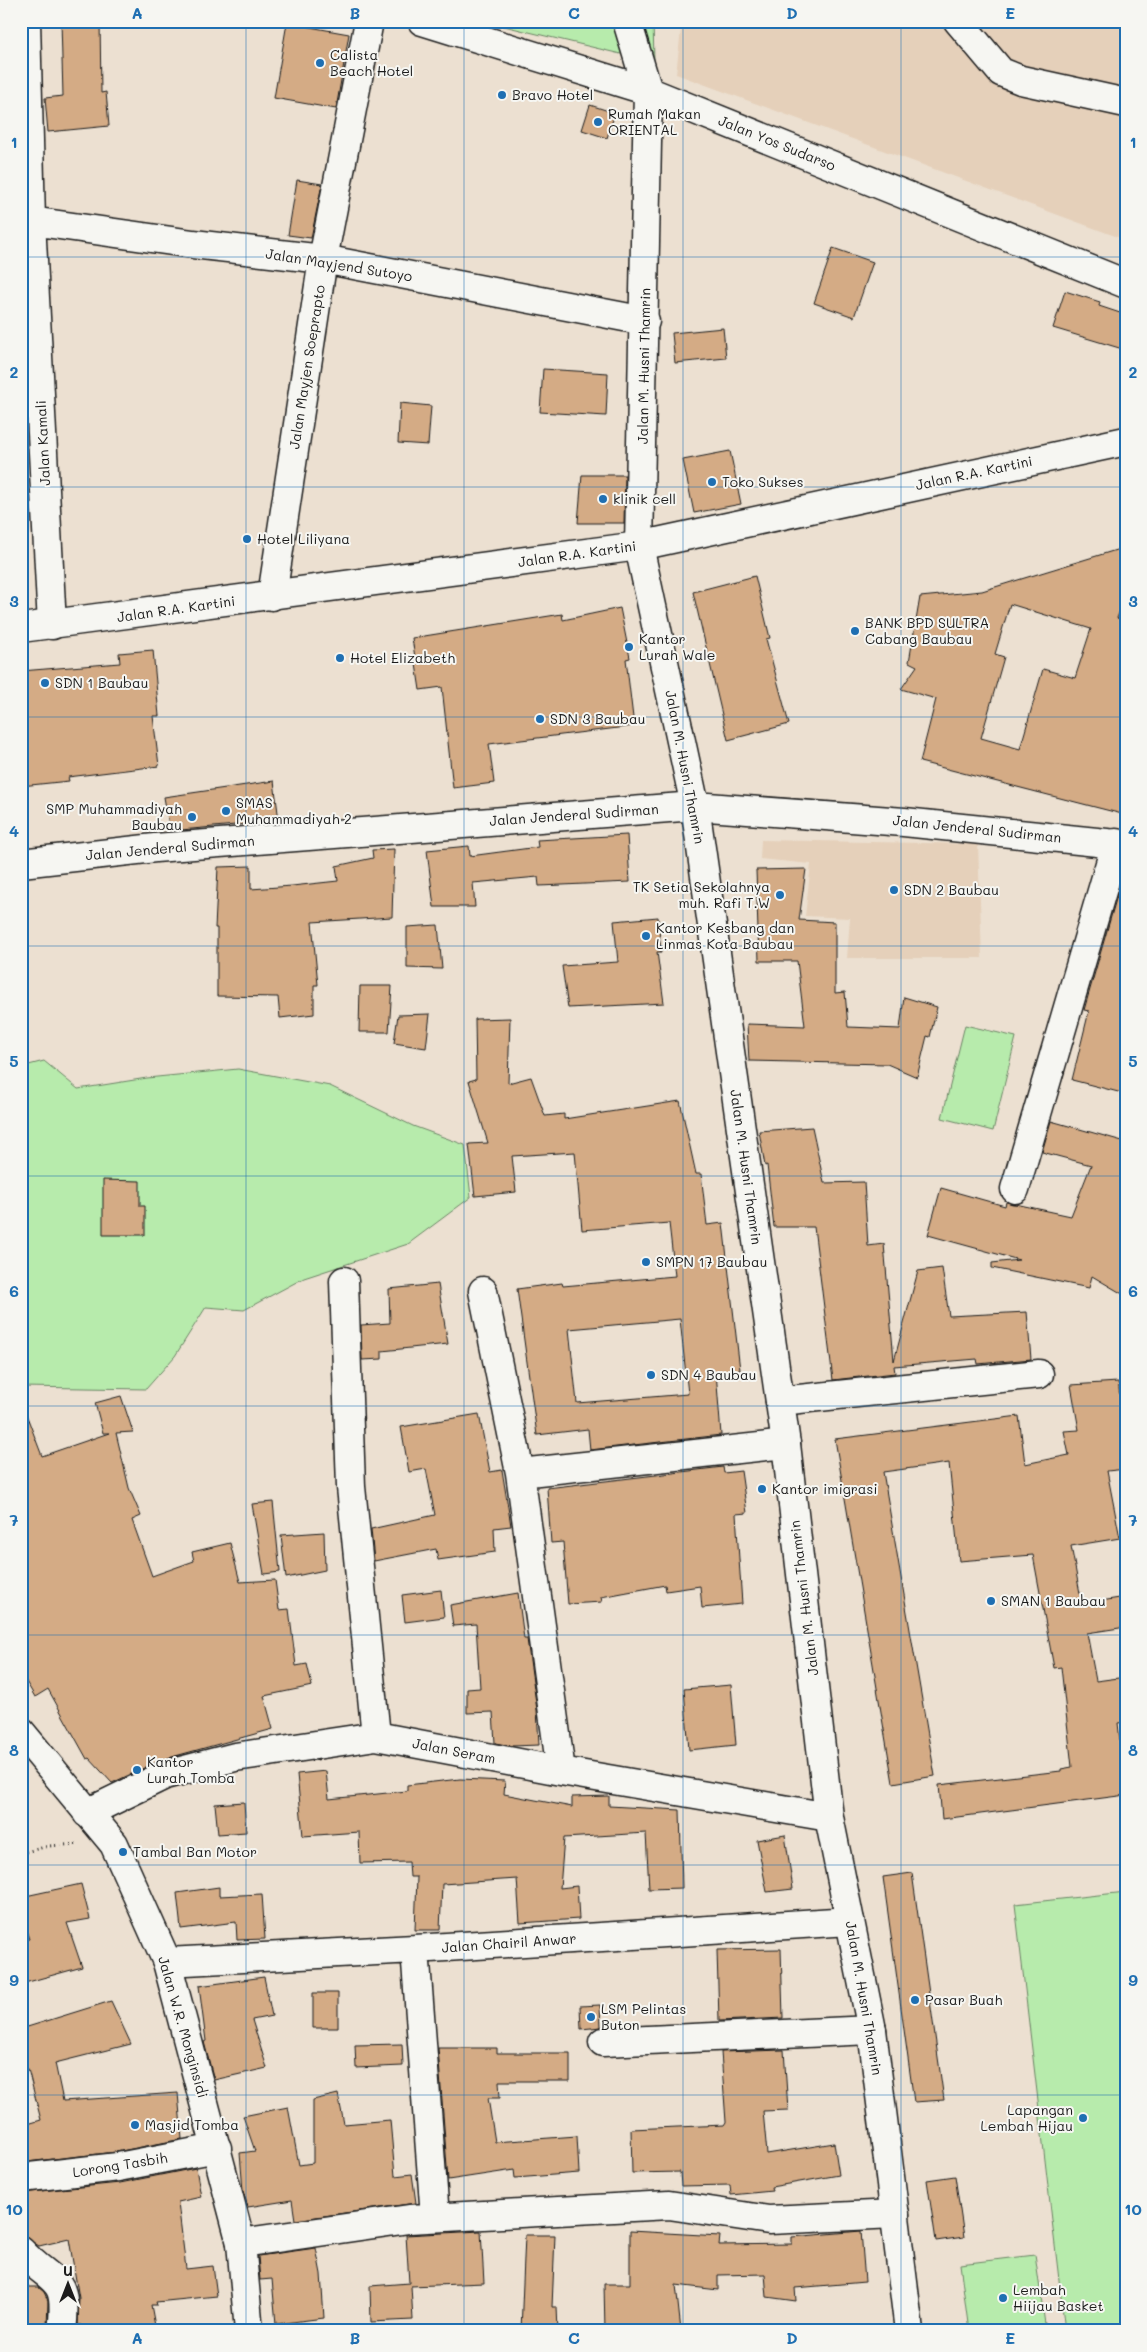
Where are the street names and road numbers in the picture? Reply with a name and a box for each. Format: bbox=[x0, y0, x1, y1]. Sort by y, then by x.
street label: Jalan Yos Sudarso bbox=[716, 110, 839, 175]
street label: Jalan Mayjend Sutoyo bbox=[264, 244, 414, 285]
street label: Jalan Mayjen Soeprapto bbox=[284, 283, 329, 450]
street label: Jalan M. Husni Thamrin bbox=[633, 288, 654, 444]
street label: Jalan Kamali bbox=[31, 400, 54, 486]
street label: Jalan R.A. Kartini bbox=[914, 451, 1034, 494]
street label: Jalan R.A. Kartini bbox=[517, 536, 637, 571]
street label: Jalan R.A. Kartini bbox=[116, 591, 236, 626]
street label: Jalan M. Husni Thamrin bbox=[661, 688, 710, 845]
street label: Jalan Jenderal Sudirman bbox=[489, 799, 659, 830]
street label: Jalan Jenderal Sudirman bbox=[892, 810, 1062, 847]
street label: Jalan Jenderal Sudirman bbox=[85, 831, 255, 864]
street label: Jalan M. Husni Thamrin bbox=[726, 1088, 767, 1246]
street label: Jalan M. Husni Thamrin bbox=[785, 1519, 822, 1677]
street label: Jalan Seram bbox=[411, 1733, 497, 1768]
street label: Jalan M. Husni Thamrin bbox=[842, 1919, 887, 2077]
street label: Jalan Chairil Anwar bbox=[441, 1928, 577, 1957]
street label: Jalan W.R. Monginsidi bbox=[154, 1954, 213, 2100]
street label: Lorong Tasbih bbox=[71, 2148, 169, 2181]

